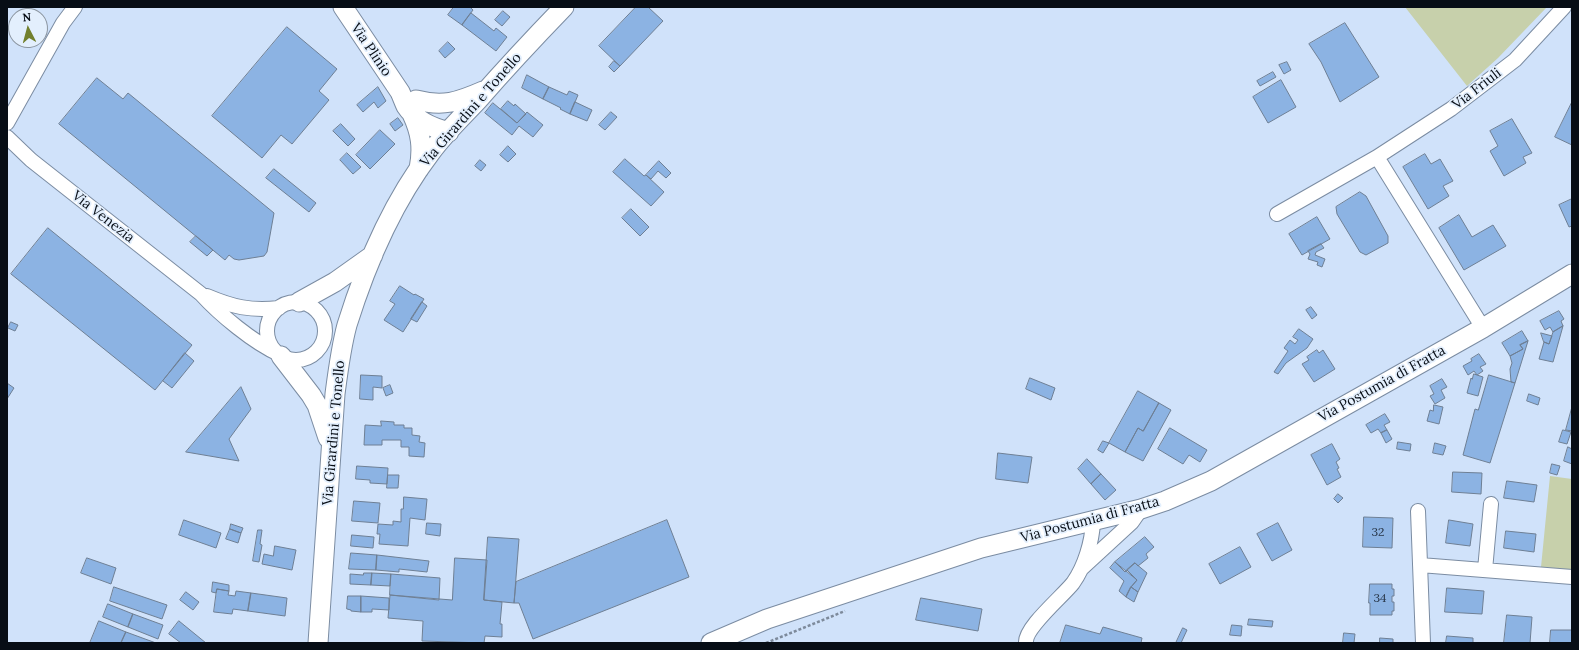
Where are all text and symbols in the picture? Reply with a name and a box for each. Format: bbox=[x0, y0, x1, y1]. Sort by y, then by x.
north arrow bbox=[8, 8, 48, 48]
text: N bbox=[22, 10, 32, 24]
street label: Via Plinio bbox=[347, 20, 395, 80]
street label: Via Girardini e Tonello bbox=[417, 50, 525, 170]
street label: Via Friuli bbox=[1449, 65, 1505, 113]
street label: Via Venezia bbox=[69, 187, 137, 247]
street label: Via Postumia di Fratta bbox=[1316, 342, 1448, 426]
street label: Via Girardini e Tonello bbox=[319, 360, 349, 506]
street label: Via Postumia di Fratta bbox=[1019, 493, 1161, 547]
house number: 32 bbox=[1371, 526, 1385, 540]
house number: 34 bbox=[1373, 592, 1387, 606]

